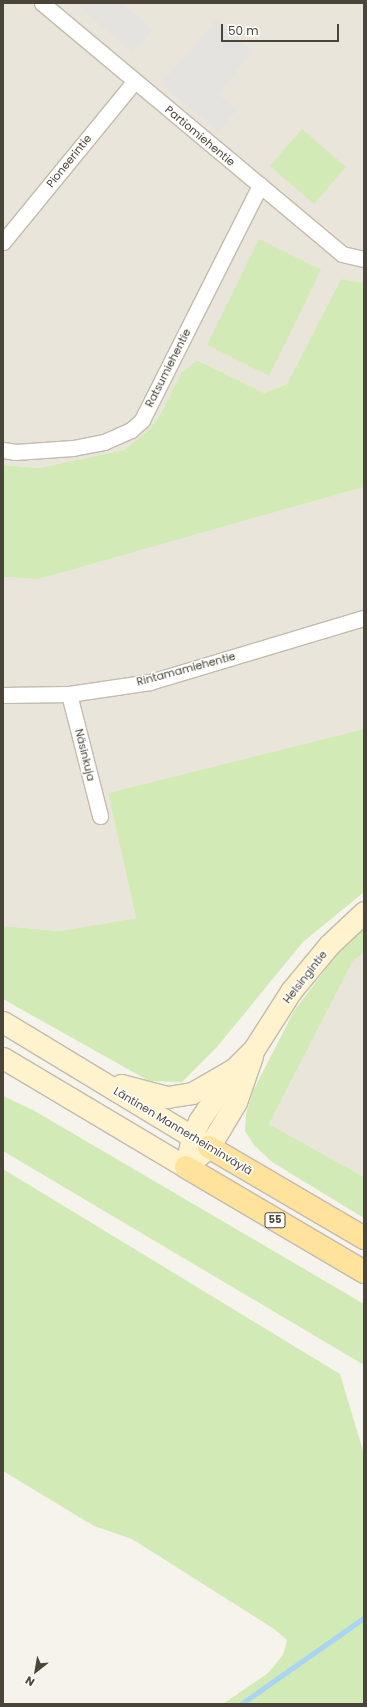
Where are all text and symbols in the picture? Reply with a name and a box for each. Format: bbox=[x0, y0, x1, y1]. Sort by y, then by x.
scale bar bbox=[223, 16, 341, 42]
text: 50 m bbox=[228, 22, 259, 39]
street label: Partiomiehentie bbox=[162, 103, 238, 169]
street label: Pioneerintie bbox=[44, 132, 94, 190]
street label: Ratsumiehentie bbox=[143, 327, 193, 409]
street label: Rintamamiehentie bbox=[135, 649, 237, 689]
street label: Näsinkuja bbox=[72, 727, 98, 783]
street label: Helsingintie bbox=[280, 948, 330, 1006]
street label: Läntinen Mannerheiminväylä bbox=[111, 1084, 255, 1178]
road number: 55 bbox=[264, 1212, 286, 1228]
north arrow bbox=[16, 1651, 56, 1691]
text: N bbox=[22, 1672, 37, 1690]

